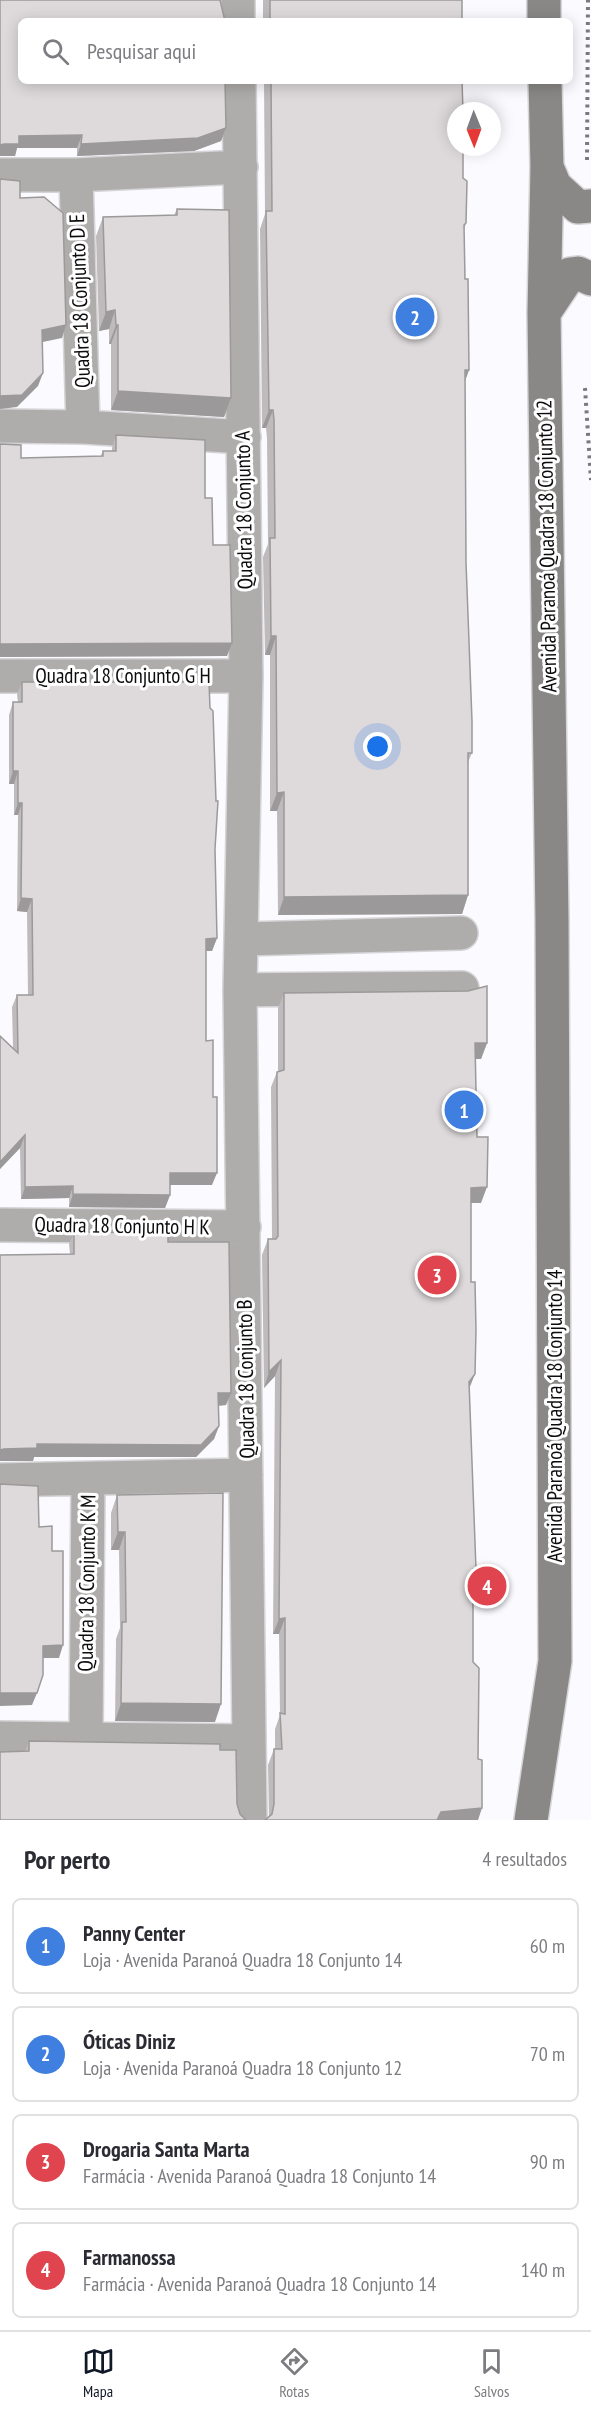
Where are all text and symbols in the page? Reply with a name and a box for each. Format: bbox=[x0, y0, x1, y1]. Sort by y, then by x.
search box bbox=[18, 18, 573, 84]
icon: search bbox=[39, 35, 72, 68]
text: Pesquisar aqui bbox=[87, 37, 196, 65]
north arrow bbox=[447, 102, 501, 156]
street label: Quadra 18 Conjunto D E bbox=[63, 214, 96, 388]
pin: 2 bbox=[396, 294, 434, 340]
street label: Avenida Paranoá Quadra 18 Conjunto 12 bbox=[530, 399, 563, 693]
street label: Quadra 18 Conjunto A bbox=[229, 430, 258, 590]
street label: Quadra 18 Conjunto G H bbox=[35, 662, 211, 689]
your location bbox=[363, 732, 392, 761]
pin: 1 bbox=[444, 1088, 484, 1132]
street label: Quadra 18 Conjunto H K bbox=[34, 1210, 210, 1241]
pin: 3 bbox=[418, 1252, 456, 1298]
street label: Avenida Paranoá Quadra 18 Conjunto 14 bbox=[541, 1269, 568, 1562]
street label: Quadra 18 Conjunto B bbox=[231, 1299, 260, 1459]
street label: Quadra 18 Conjunto K M bbox=[71, 1494, 102, 1672]
pin: 4 bbox=[468, 1564, 506, 1608]
text: Por perto bbox=[24, 1843, 110, 1876]
text: 4 resultados bbox=[482, 1846, 567, 1872]
text: Panny Center bbox=[83, 1919, 185, 1947]
text: 1 bbox=[41, 1933, 50, 1959]
text: 60 m bbox=[530, 1933, 565, 1959]
text: Loja · Avenida Paranoá Quadra 18 Conjunto 14 bbox=[83, 1947, 402, 1973]
text: Óticas Diniz bbox=[83, 2027, 175, 2055]
text: 2 bbox=[41, 2041, 50, 2067]
text: 70 m bbox=[530, 2041, 565, 2067]
text: Loja · Avenida Paranoá Quadra 18 Conjunto 12 bbox=[83, 2055, 402, 2081]
text: Drogaria Santa Marta bbox=[83, 2135, 250, 2163]
text: 3 bbox=[41, 2149, 50, 2175]
text: 90 m bbox=[530, 2149, 565, 2175]
text: Farmácia · Avenida Paranoá Quadra 18 Conjunto 14 bbox=[83, 2163, 436, 2189]
text: Farmanossa bbox=[83, 2243, 176, 2271]
text: 4 bbox=[41, 2257, 50, 2283]
text: 140 m bbox=[521, 2257, 565, 2283]
text: Farmácia · Avenida Paranoá Quadra 18 Conjunto 14 bbox=[83, 2271, 436, 2297]
tab: Mapa bbox=[82, 2345, 115, 2401]
tab: Rotas bbox=[278, 2345, 311, 2401]
tab: Salvos bbox=[474, 2345, 509, 2401]

